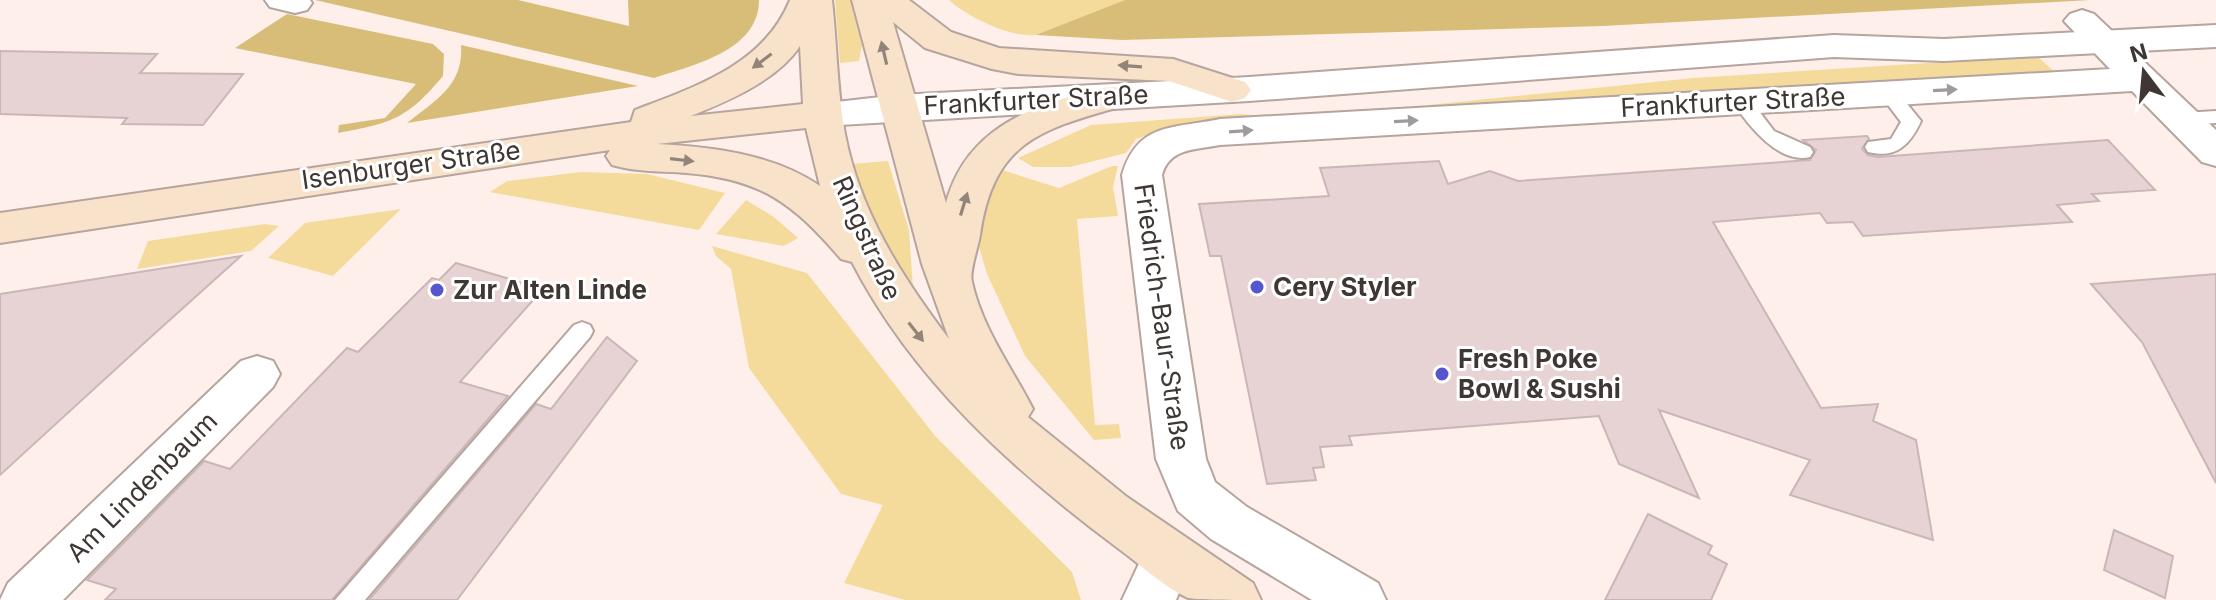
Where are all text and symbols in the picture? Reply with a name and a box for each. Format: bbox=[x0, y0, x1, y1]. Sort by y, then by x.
north arrow bbox=[2104, 32, 2184, 112]
text: N bbox=[2127, 38, 2150, 68]
one-way arrow bbox=[877, 41, 890, 66]
one-way arrow bbox=[752, 52, 772, 68]
one-way arrow bbox=[1117, 59, 1142, 72]
street label: Frankfurter Straße bbox=[923, 78, 1149, 121]
street label: Frankfurter Straße bbox=[1620, 80, 1846, 123]
one-way arrow bbox=[1933, 83, 1958, 96]
one-way arrow bbox=[1394, 114, 1419, 127]
one-way arrow bbox=[1229, 124, 1254, 137]
street label: Isenburger Straße bbox=[299, 134, 522, 195]
one-way arrow bbox=[669, 153, 694, 166]
street label: Ringstraße bbox=[826, 171, 908, 304]
street label: Friedrich-Baur-Straße bbox=[1128, 181, 1197, 452]
one-way arrow bbox=[959, 192, 971, 216]
place label: Cery Styler bbox=[1273, 271, 1417, 302]
place label: Zur Alten Linde bbox=[453, 274, 647, 305]
marker: Cery Styler bbox=[1248, 278, 1266, 296]
marker: Zur Alten Linde bbox=[428, 281, 446, 299]
one-way arrow bbox=[907, 322, 923, 342]
place label: Fresh Poke Bowl & Sushi bbox=[1458, 343, 1621, 404]
marker: Fresh Poke Bowl & Sushi bbox=[1433, 365, 1451, 383]
street label: Am Lindenbaum bbox=[60, 405, 223, 568]

